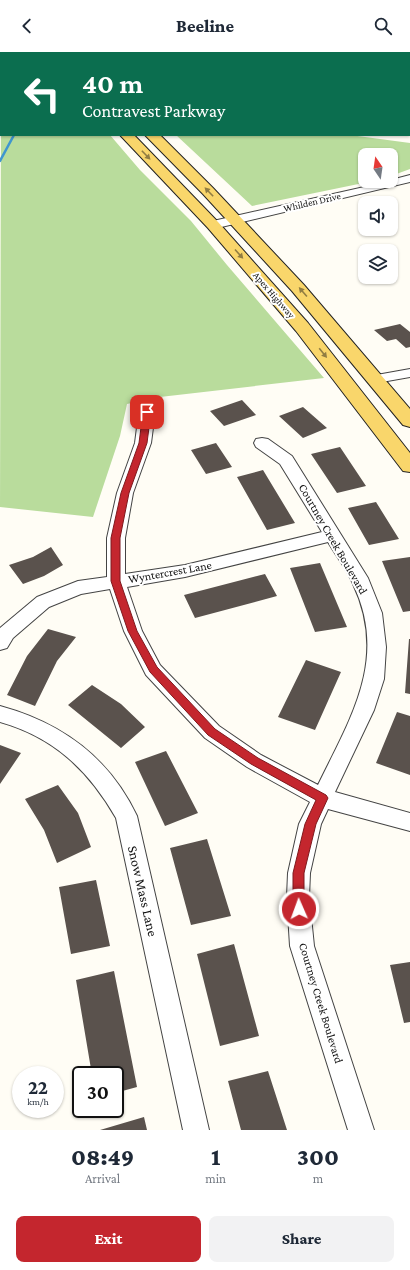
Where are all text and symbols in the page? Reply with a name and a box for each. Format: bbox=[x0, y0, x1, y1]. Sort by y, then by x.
icon: back bbox=[16, 15, 38, 37]
icon: search bbox=[372, 15, 394, 37]
text: Beeline bbox=[176, 16, 234, 36]
icon: left bbox=[16, 68, 68, 120]
text: 40 m bbox=[82, 68, 143, 99]
text: Contravest Parkway bbox=[82, 101, 225, 121]
north arrow bbox=[358, 148, 398, 188]
map controls bbox=[358, 148, 398, 284]
one-way arrow bbox=[141, 150, 151, 160]
one-way arrow bbox=[204, 187, 213, 197]
street label: Whilden Drive bbox=[282, 190, 342, 214]
button: sound bbox=[358, 196, 398, 236]
button: layers bbox=[358, 244, 398, 284]
one-way arrow bbox=[234, 249, 243, 259]
street label: Apex Highway bbox=[251, 270, 297, 321]
one-way arrow bbox=[298, 287, 307, 298]
one-way arrow bbox=[318, 348, 327, 359]
pin bbox=[130, 395, 164, 429]
icon: arrive bbox=[136, 401, 158, 423]
street label: Courtney Creek Boulevard bbox=[296, 481, 371, 597]
street label: Wyntercrest Lane bbox=[127, 558, 213, 586]
street label: Snow Mass Lane bbox=[125, 844, 161, 938]
position arrow bbox=[278, 888, 320, 930]
street label: Courtney Creek Boulevard bbox=[296, 941, 346, 1066]
speed limit sign: 30 bbox=[72, 1066, 124, 1118]
text: 22 bbox=[28, 1076, 48, 1098]
text: km/h bbox=[27, 1096, 49, 1107]
text: 08:49 bbox=[71, 1143, 134, 1170]
text: 1 bbox=[211, 1143, 220, 1170]
text: 300 bbox=[297, 1143, 339, 1170]
text: Arrival bbox=[85, 1171, 120, 1186]
text: min bbox=[205, 1171, 226, 1186]
text: m bbox=[313, 1171, 323, 1186]
button: Exit bbox=[16, 1216, 201, 1262]
button: Share bbox=[209, 1216, 394, 1262]

